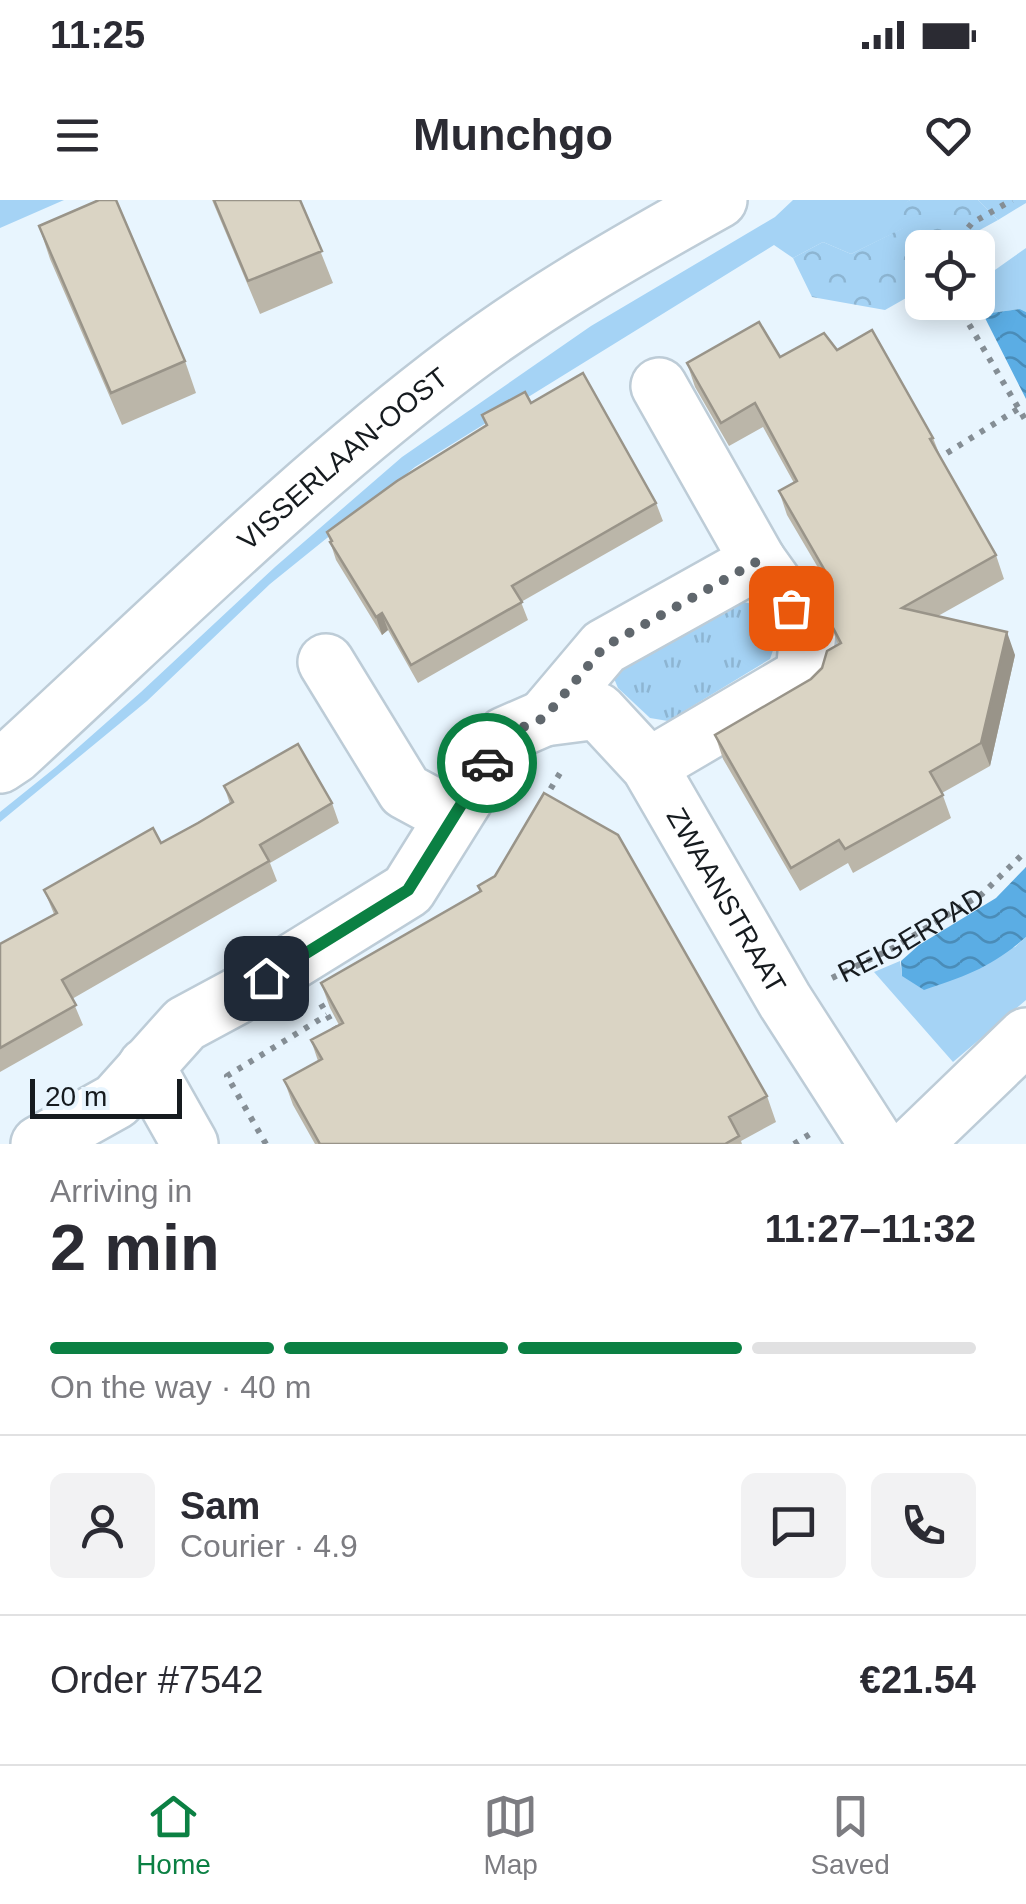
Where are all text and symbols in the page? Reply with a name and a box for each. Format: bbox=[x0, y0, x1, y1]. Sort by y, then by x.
text: 11:25 bbox=[50, 14, 145, 56]
icon: menu bbox=[50, 108, 105, 163]
icon: heart bbox=[921, 108, 976, 163]
text: Munchgo bbox=[413, 109, 613, 160]
map controls bbox=[905, 230, 995, 320]
button: locate bbox=[905, 230, 995, 320]
street label: VISSERLAAN-OOST bbox=[232, 361, 454, 556]
pin bbox=[749, 566, 834, 651]
icon: bag bbox=[764, 581, 819, 636]
courier bbox=[437, 713, 537, 813]
icon: car bbox=[460, 736, 515, 791]
street label: ZWAANSTRAAT bbox=[661, 803, 792, 999]
street label: REIGERPAD bbox=[833, 881, 990, 989]
pin bbox=[224, 936, 309, 1021]
icon: home bbox=[239, 951, 294, 1006]
scale bar bbox=[30, 1074, 182, 1118]
text: 20 m bbox=[45, 1081, 107, 1112]
text: Arriving in bbox=[50, 1173, 192, 1209]
text: 11:27–11:32 bbox=[765, 1208, 976, 1250]
text: 2 min bbox=[50, 1211, 220, 1284]
text: On the way · 40 m bbox=[50, 1369, 311, 1405]
button: person bbox=[50, 1473, 155, 1578]
button: chat bbox=[741, 1473, 846, 1578]
button: phone bbox=[871, 1473, 976, 1578]
text: Sam bbox=[180, 1485, 260, 1527]
text: Courier · 4.9 bbox=[180, 1528, 358, 1564]
text: Order #7542 bbox=[50, 1659, 263, 1701]
text: €21.54 bbox=[860, 1659, 976, 1701]
tab: Home bbox=[136, 1789, 211, 1881]
tab: Map bbox=[483, 1789, 538, 1881]
tab: Saved bbox=[810, 1789, 890, 1881]

